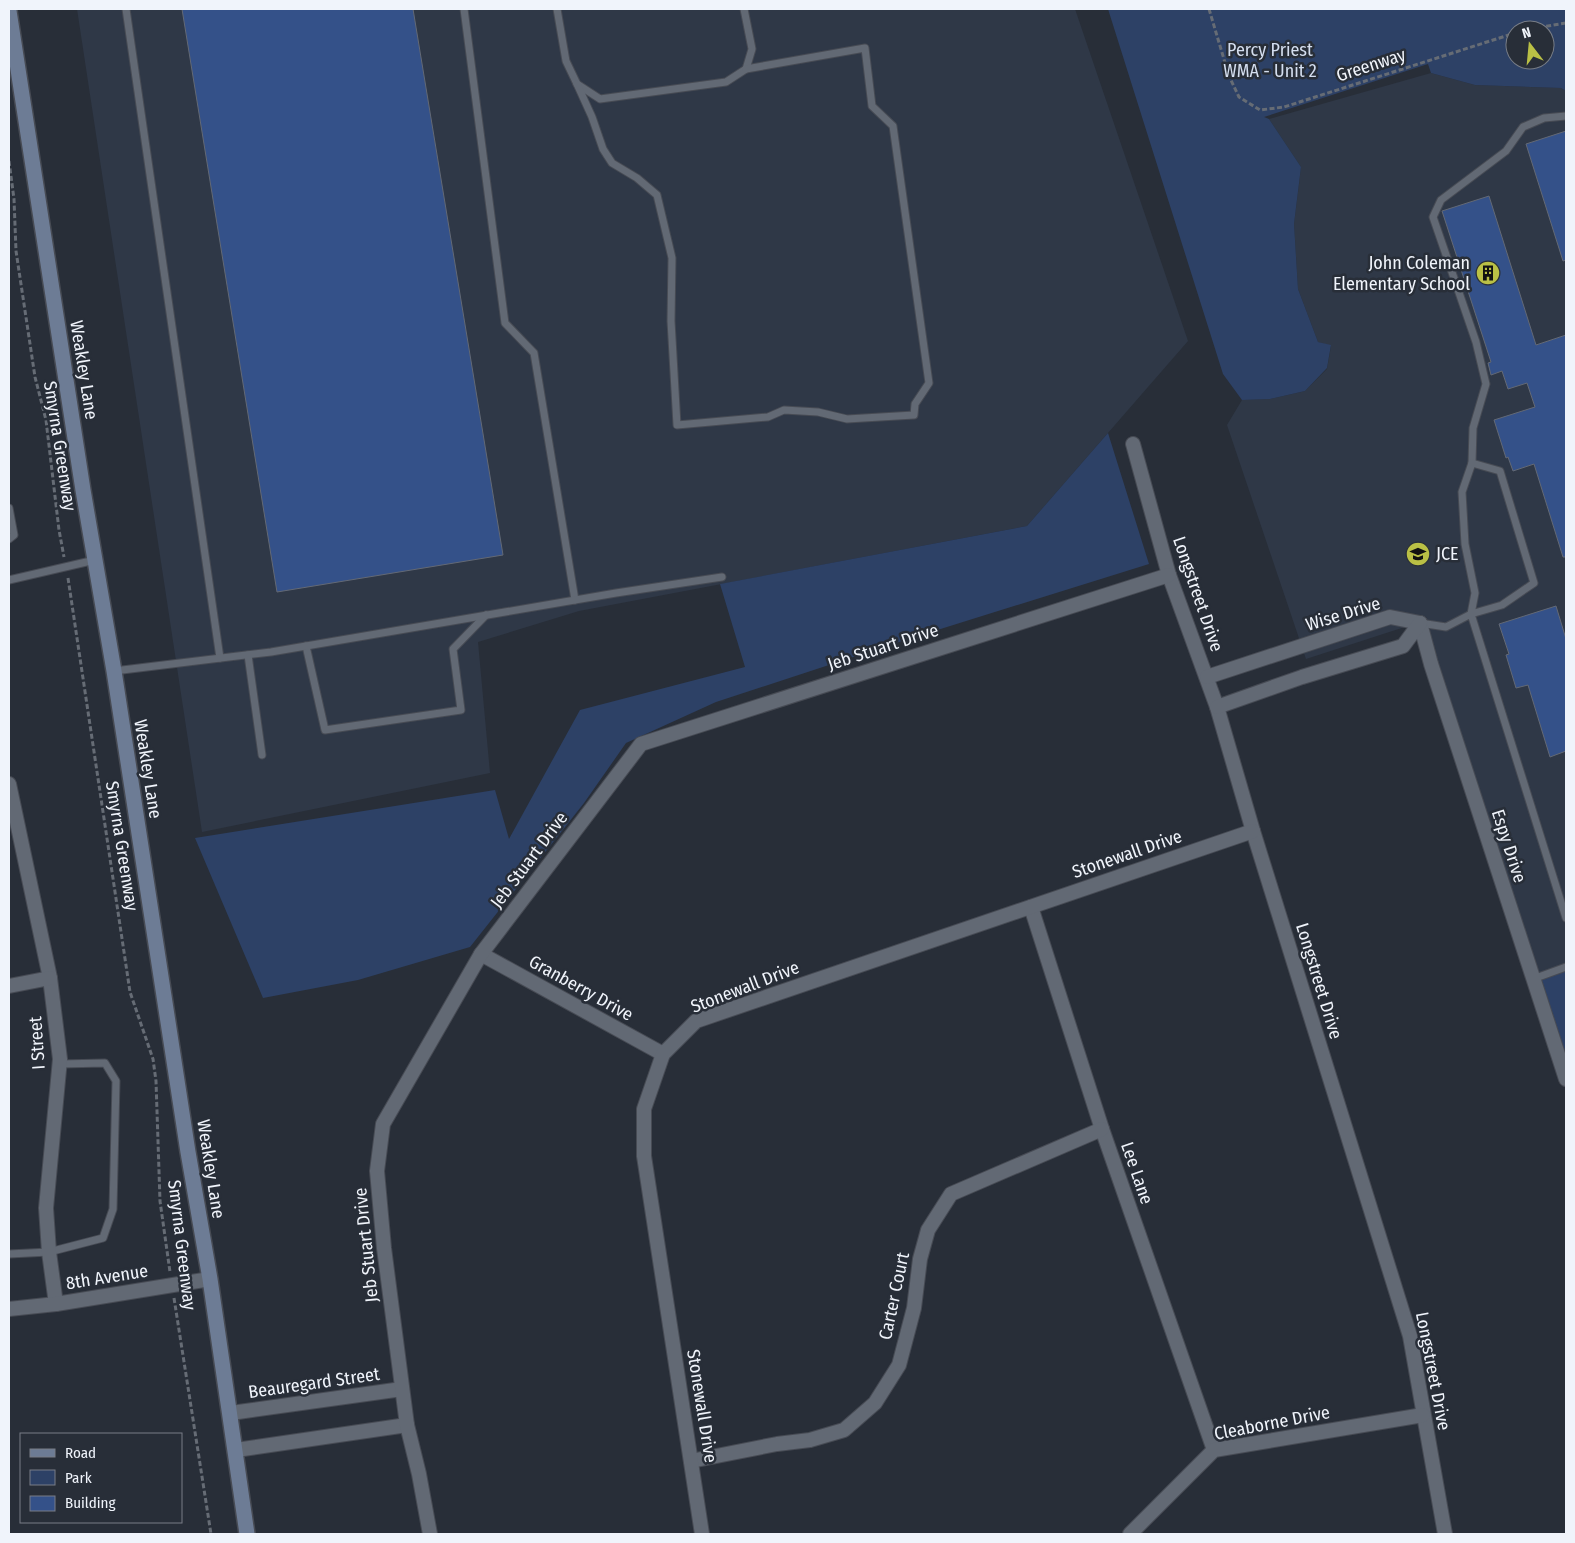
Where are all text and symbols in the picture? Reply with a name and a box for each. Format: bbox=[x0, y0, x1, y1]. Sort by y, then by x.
north arrow bbox=[1505, 20, 1555, 70]
text: N bbox=[1520, 24, 1533, 42]
park label: Percy Priest WMA - Unit 2 bbox=[1223, 39, 1317, 82]
street label: Greenway bbox=[1334, 43, 1408, 87]
place label: John Coleman Elementary School bbox=[1333, 252, 1470, 295]
building icon: John Coleman Elementary School bbox=[1475, 260, 1501, 286]
street label: Weakley Lane bbox=[65, 319, 103, 421]
street label: Smyrna Greenway bbox=[39, 380, 81, 512]
street label: Longstreet Drive bbox=[1168, 534, 1228, 655]
school or university icon: JCE bbox=[1405, 541, 1431, 567]
place label: JCE bbox=[1436, 543, 1459, 565]
street label: Wise Drive bbox=[1303, 592, 1383, 636]
street label: Jeb Stuart Drive bbox=[825, 619, 941, 675]
street label: Weakley Lane bbox=[129, 718, 167, 820]
street label: Smyrna Greenway bbox=[101, 780, 143, 912]
street label: Jeb Stuart Drive bbox=[486, 807, 573, 913]
street label: Espy Drive bbox=[1487, 807, 1531, 886]
street label: Stonewall Drive bbox=[1069, 825, 1185, 883]
street label: Longstreet Drive bbox=[1291, 920, 1347, 1042]
street label: Granberry Drive bbox=[525, 950, 637, 1026]
street label: Stonewall Drive bbox=[688, 956, 802, 1018]
street label: I Street bbox=[24, 1016, 50, 1070]
street label: Weakley Lane bbox=[192, 1118, 230, 1220]
street label: Lee Lane bbox=[1116, 1139, 1158, 1207]
street label: Smyrna Greenway bbox=[163, 1179, 201, 1311]
street label: Jeb Stuart Drive bbox=[349, 1186, 383, 1303]
street label: Carter Court bbox=[874, 1250, 914, 1342]
street label: 8th Avenue bbox=[64, 1260, 150, 1294]
street label: Longstreet Drive bbox=[1411, 1310, 1455, 1432]
street label: Stonewall Drive bbox=[682, 1348, 722, 1464]
street label: Beauregard Street bbox=[247, 1363, 381, 1403]
street label: Cleaborne Drive bbox=[1212, 1401, 1332, 1445]
legend bbox=[20, 1433, 182, 1523]
text: Road bbox=[65, 1444, 96, 1462]
text: Park bbox=[65, 1469, 92, 1487]
text: Building bbox=[65, 1494, 116, 1512]

